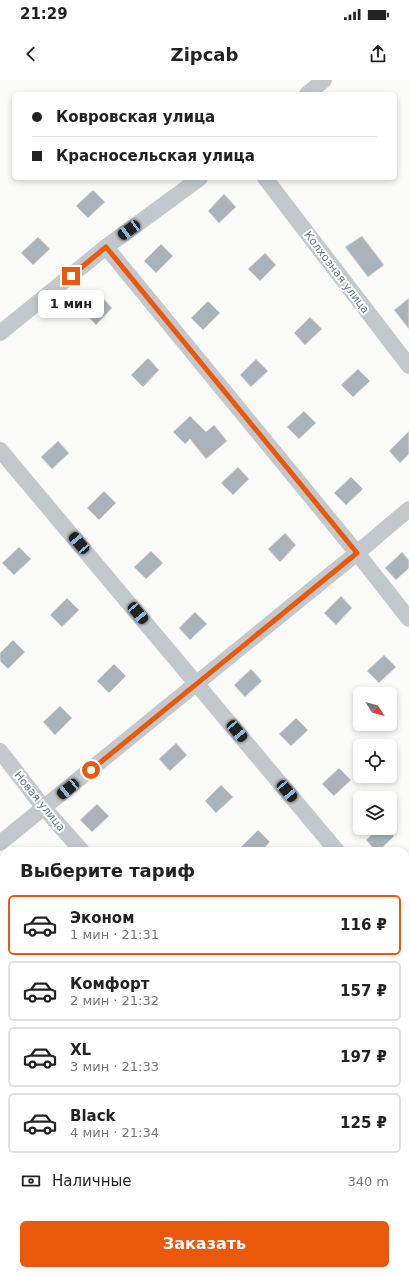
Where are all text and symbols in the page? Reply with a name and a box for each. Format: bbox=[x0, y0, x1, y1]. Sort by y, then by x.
text: 21:29 bbox=[20, 5, 68, 23]
icon: back bbox=[20, 43, 42, 65]
icon: share bbox=[367, 43, 389, 65]
text: Zipcab bbox=[171, 44, 238, 65]
text: Ковровская улица bbox=[56, 108, 215, 126]
text: Красносельская улица bbox=[56, 147, 255, 165]
car bbox=[116, 218, 142, 242]
street label: Колхозная улица bbox=[301, 229, 372, 316]
route end bbox=[62, 267, 80, 285]
callout: 1 мин bbox=[38, 290, 104, 318]
text: 1 мин bbox=[50, 296, 92, 311]
car bbox=[67, 530, 91, 556]
car bbox=[126, 600, 150, 626]
north arrow bbox=[353, 687, 397, 731]
map controls bbox=[353, 687, 397, 835]
car bbox=[225, 718, 249, 744]
button: locate bbox=[353, 739, 397, 783]
route start bbox=[82, 761, 100, 779]
street label: Новая улица bbox=[12, 769, 68, 834]
car bbox=[55, 777, 81, 801]
car bbox=[275, 778, 299, 804]
button: layers bbox=[353, 791, 397, 835]
text: Выберите тариф bbox=[20, 860, 195, 881]
icon: car bbox=[22, 907, 58, 943]
text: Эконом bbox=[70, 909, 134, 927]
text: 116 ₽ bbox=[340, 916, 387, 934]
text: 1 мин · 21:31 bbox=[70, 927, 159, 942]
icon: car bbox=[22, 973, 58, 1009]
text: Комфорт bbox=[70, 975, 149, 993]
text: 157 ₽ bbox=[340, 982, 387, 1000]
text: 2 мин · 21:32 bbox=[70, 993, 159, 1008]
icon: car bbox=[22, 1039, 58, 1075]
text: XL bbox=[70, 1041, 91, 1059]
text: 197 ₽ bbox=[340, 1048, 387, 1066]
text: 3 мин · 21:33 bbox=[70, 1059, 159, 1074]
icon: car bbox=[22, 1105, 58, 1141]
text: Black bbox=[70, 1107, 116, 1125]
text: 125 ₽ bbox=[340, 1114, 387, 1132]
text: 4 мин · 21:34 bbox=[70, 1125, 159, 1140]
icon: cash bbox=[20, 1170, 42, 1192]
text: Наличные bbox=[52, 1172, 132, 1190]
text: 340 m bbox=[347, 1174, 389, 1189]
button: Заказать bbox=[20, 1221, 389, 1267]

